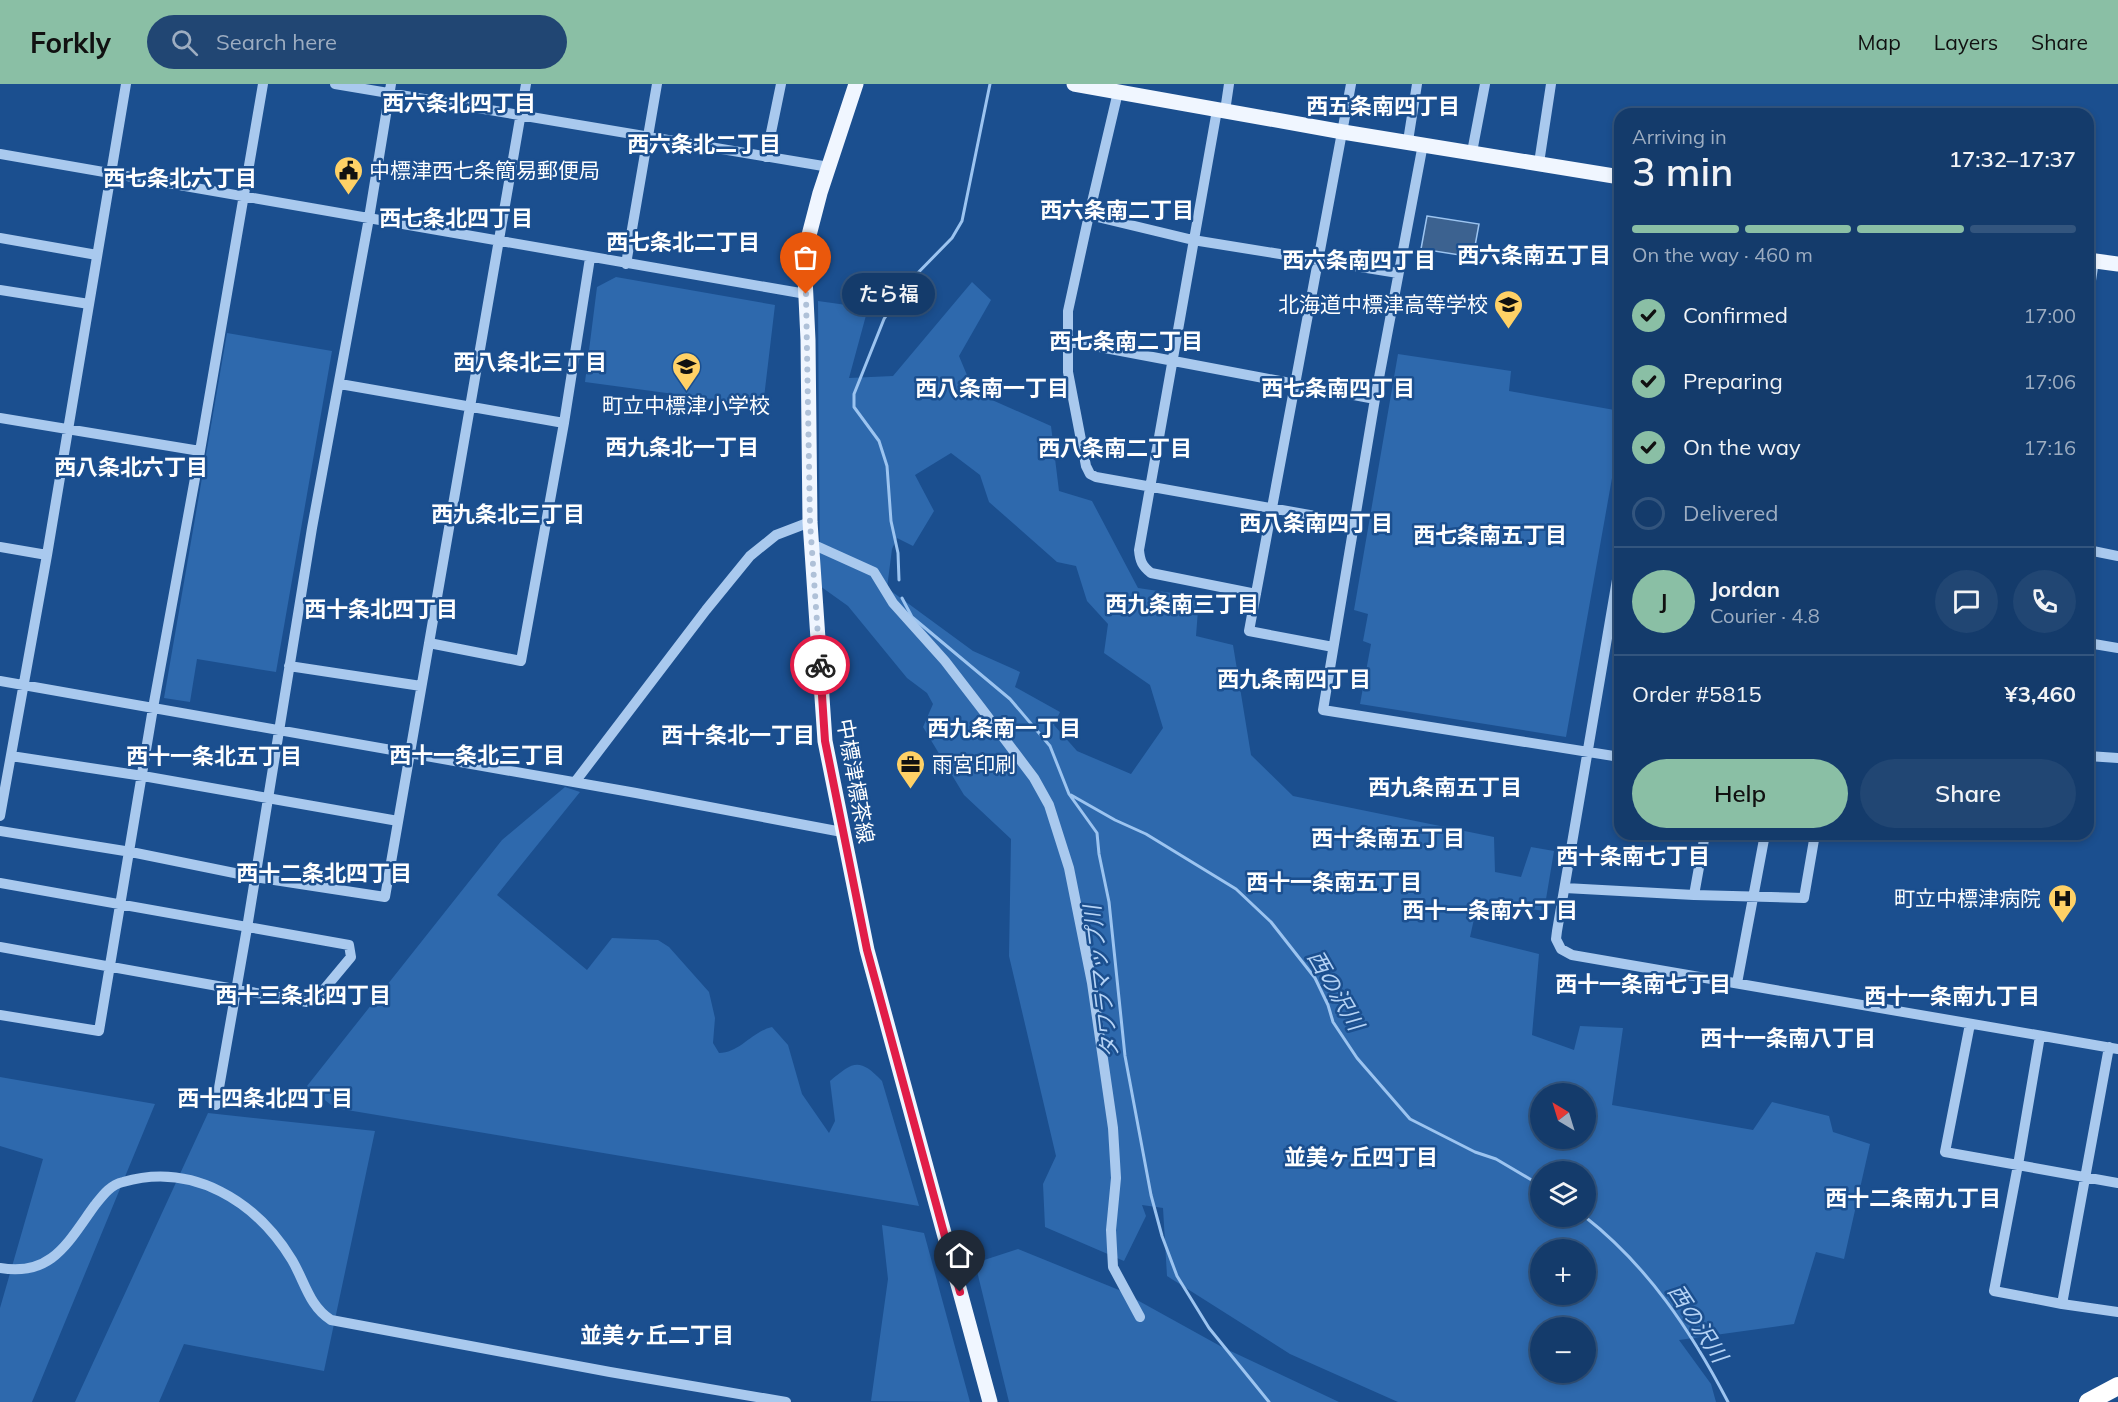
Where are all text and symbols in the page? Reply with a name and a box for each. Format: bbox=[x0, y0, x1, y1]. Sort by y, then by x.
search box bbox=[147, 15, 567, 69]
text: Forkly bbox=[30, 25, 111, 60]
icon: search bbox=[168, 26, 201, 59]
text: Search here bbox=[216, 28, 337, 56]
text: Map bbox=[1858, 29, 1901, 55]
text: Layers bbox=[1934, 29, 1998, 55]
text: Share bbox=[2031, 29, 2088, 55]
district label: 西六条北四丁目 bbox=[382, 89, 536, 117]
district label: 西五条南四丁目 bbox=[1306, 92, 1460, 120]
text: Arriving in bbox=[1632, 124, 1727, 149]
district label: 西六条北二丁目 bbox=[627, 130, 781, 158]
text: 17:32–17:37 bbox=[1949, 145, 2076, 173]
text: 3 min bbox=[1632, 147, 1733, 196]
public building icon: 中標津西七条簡易郵便局 bbox=[332, 154, 364, 196]
place label: 中標津西七条簡易郵便局 bbox=[369, 157, 600, 183]
district label: 西七条北六丁目 bbox=[103, 164, 257, 192]
district label: 西六条南二丁目 bbox=[1040, 196, 1194, 224]
district label: 西七条北四丁目 bbox=[379, 204, 533, 232]
district label: 西七条北二丁目 bbox=[606, 228, 760, 256]
pin bbox=[780, 232, 831, 294]
icon: bag bbox=[789, 241, 822, 274]
district label: 西六条南五丁目 bbox=[1457, 241, 1611, 269]
text: On the way · 460 m bbox=[1632, 242, 1813, 267]
district label: 西六条南四丁目 bbox=[1282, 246, 1436, 274]
callout: たら福 bbox=[842, 273, 935, 315]
text: たら福 bbox=[859, 281, 919, 306]
school or university icon: 北海道中標津高等学校 bbox=[1493, 288, 1525, 330]
place label: 北海道中標津高等学校 bbox=[1278, 291, 1488, 317]
icon: check bbox=[1632, 299, 1665, 332]
text: Confirmed bbox=[1683, 301, 1788, 329]
text: 17:00 bbox=[2023, 303, 2076, 328]
district label: 西七条南二丁目 bbox=[1049, 327, 1203, 355]
district label: 西八条北三丁目 bbox=[453, 348, 607, 376]
school or university icon: 町立中標津小学校 bbox=[670, 350, 702, 392]
icon: check bbox=[1632, 365, 1665, 398]
text: Preparing bbox=[1683, 367, 1783, 395]
text: 17:06 bbox=[2023, 369, 2076, 394]
district label: 西八条南一丁目 bbox=[915, 374, 1069, 402]
district label: 西七条南四丁目 bbox=[1261, 374, 1415, 402]
place label: 町立中標津小学校 bbox=[602, 392, 770, 418]
icon: check bbox=[1632, 431, 1665, 464]
district label: 西九条北一丁目 bbox=[605, 433, 759, 461]
text: On the way bbox=[1683, 433, 1801, 461]
district label: 西八条南二丁目 bbox=[1038, 434, 1192, 462]
text: 17:16 bbox=[2023, 435, 2076, 460]
district label: 西八条北六丁目 bbox=[54, 453, 208, 481]
text: Delivered bbox=[1683, 499, 1778, 527]
district label: 西九条北三丁目 bbox=[431, 500, 585, 528]
district label: 西八条南四丁目 bbox=[1239, 509, 1393, 537]
district label: 西七条南五丁目 bbox=[1413, 521, 1567, 549]
button: chat bbox=[1935, 570, 1998, 633]
button: phone bbox=[2013, 570, 2076, 633]
text: Jordan bbox=[1710, 575, 1780, 603]
text: J bbox=[1660, 587, 1667, 615]
district label: 西九条南三丁目 bbox=[1105, 590, 1259, 618]
district label: 西十条北四丁目 bbox=[304, 595, 458, 623]
text: Courier · 4.8 bbox=[1710, 603, 1820, 628]
courier bbox=[790, 635, 850, 695]
icon: bike bbox=[804, 649, 837, 682]
district label: 西九条南四丁目 bbox=[1217, 665, 1371, 693]
text: Order #5815 bbox=[1632, 680, 1762, 708]
text: ¥3,460 bbox=[2005, 680, 2076, 708]
district label: 西九条南一丁目 bbox=[927, 714, 1081, 742]
street label: 中標津標茶線 bbox=[832, 717, 880, 845]
district label: 西十条北一丁目 bbox=[661, 721, 815, 749]
district label: 西十一条北三丁目 bbox=[389, 741, 565, 769]
district label: 西十一条北五丁目 bbox=[126, 742, 302, 770]
office icon: 雨宮印刷 bbox=[895, 748, 927, 790]
place label: 雨宮印刷 bbox=[932, 751, 1016, 777]
button: Help bbox=[1632, 759, 1848, 828]
button: Share bbox=[1860, 759, 2076, 828]
district label: 西九条南五丁目 bbox=[1368, 773, 1522, 801]
district label: 西十条南五丁目 bbox=[1311, 824, 1465, 852]
district label: 西十条南七丁目 bbox=[1556, 842, 1710, 870]
district label: 西十二条北四丁目 bbox=[236, 859, 412, 887]
district label: 西十一条南五丁目 bbox=[1246, 868, 1422, 896]
hospital icon: 町立中標津病院 bbox=[2046, 882, 2078, 924]
place label: 町立中標津病院 bbox=[1894, 885, 2041, 911]
district label: 西十一条南六丁目 bbox=[1402, 896, 1578, 924]
water label: タワラマップ川 bbox=[1077, 902, 1124, 1060]
water label: 西の沢川 bbox=[1302, 945, 1371, 1037]
district label: 西十一条南七丁目 bbox=[1555, 970, 1731, 998]
district label: 西十三条北四丁目 bbox=[215, 981, 391, 1009]
district label: 西十一条南九丁目 bbox=[1864, 982, 2040, 1010]
district label: 西十一条南八丁目 bbox=[1700, 1024, 1876, 1052]
north arrow bbox=[1530, 1083, 1596, 1149]
map controls bbox=[1530, 1083, 1596, 1383]
district label: 西十四条北四丁目 bbox=[177, 1084, 353, 1112]
district label: 並美ヶ丘四丁目 bbox=[1284, 1143, 1438, 1171]
button: layers bbox=[1530, 1161, 1596, 1227]
district label: 西十二条南九丁目 bbox=[1825, 1184, 2001, 1212]
pin bbox=[934, 1230, 985, 1292]
icon: home bbox=[943, 1239, 976, 1272]
button: + bbox=[1530, 1239, 1596, 1305]
water label: 西の沢川 bbox=[1662, 1278, 1735, 1369]
button: − bbox=[1530, 1317, 1596, 1383]
district label: 並美ヶ丘二丁目 bbox=[580, 1321, 734, 1349]

